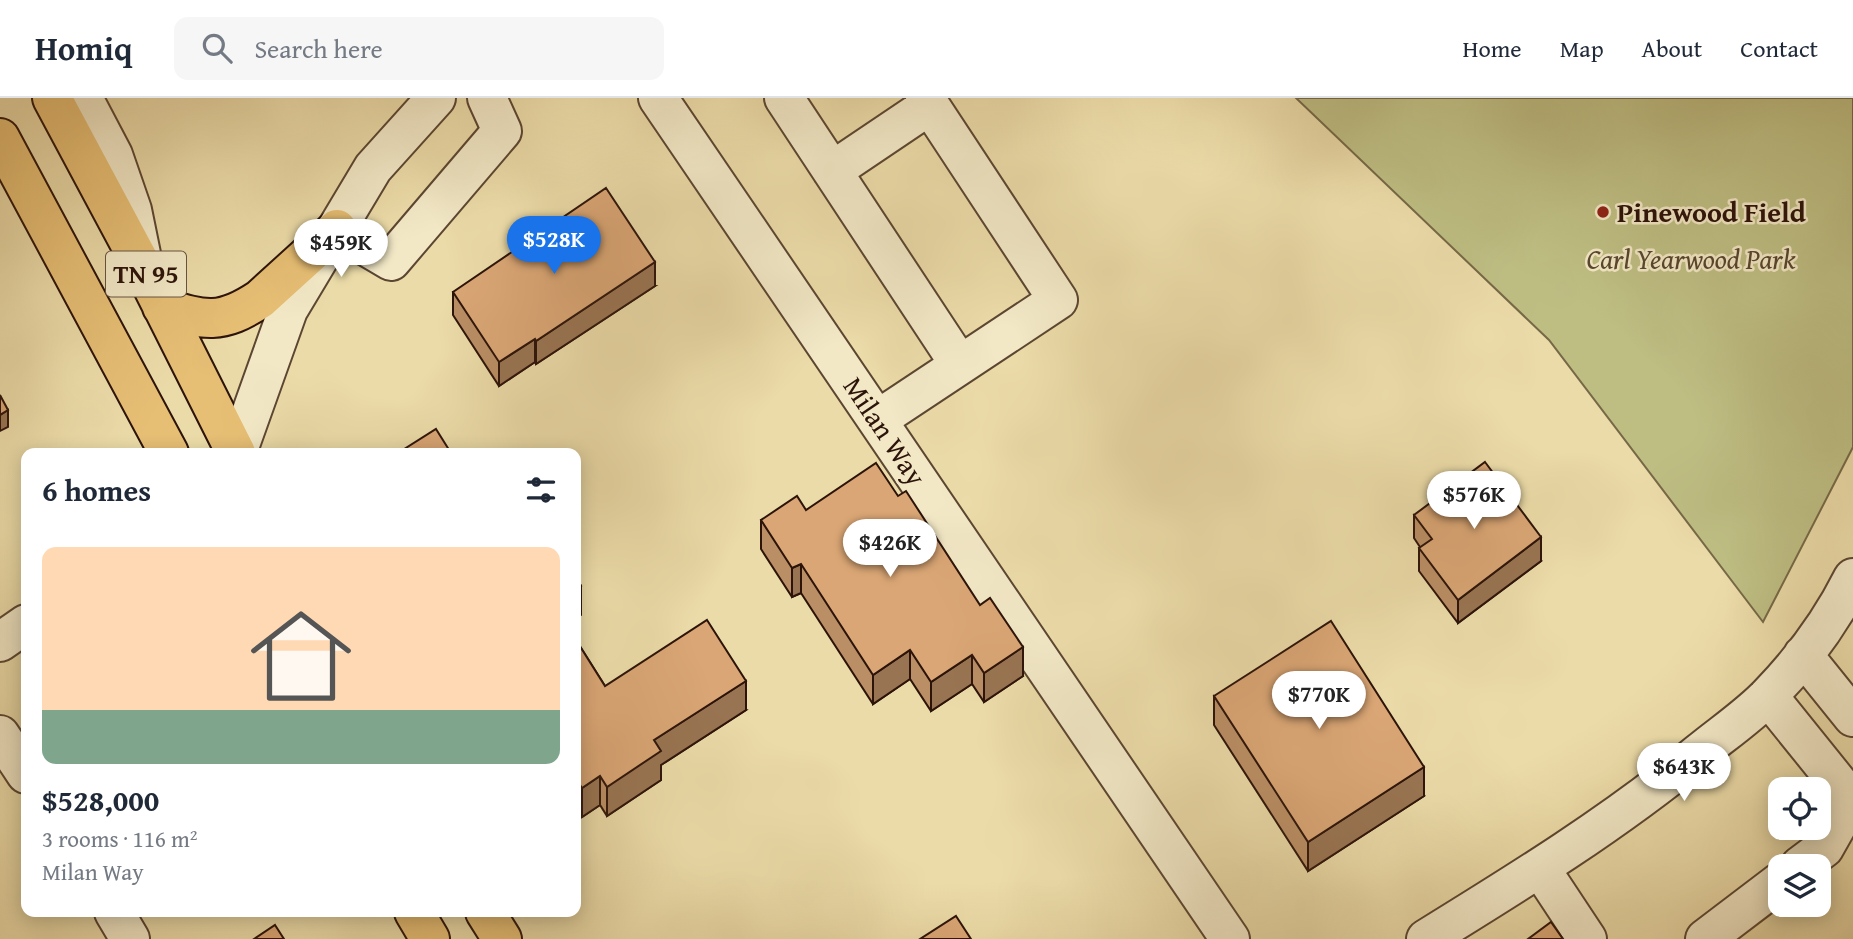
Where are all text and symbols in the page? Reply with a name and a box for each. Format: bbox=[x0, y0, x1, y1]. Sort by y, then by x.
search box bbox=[174, 17, 664, 80]
text: Homiq bbox=[35, 24, 132, 72]
icon: search bbox=[198, 29, 236, 67]
text: Search here bbox=[254, 29, 383, 68]
text: Home bbox=[1463, 31, 1522, 66]
text: Map bbox=[1560, 31, 1604, 66]
text: About bbox=[1642, 31, 1702, 66]
text: Contact bbox=[1740, 31, 1818, 66]
place label: Pinewood Field bbox=[1617, 191, 1807, 232]
marker: Pinewood Field bbox=[1595, 204, 1611, 220]
pin: $528K bbox=[505, 216, 603, 276]
pin: $459K bbox=[292, 220, 390, 279]
text: $528K bbox=[523, 222, 585, 255]
text: $459K bbox=[310, 225, 372, 258]
park label: Carl Yearwood Park bbox=[1586, 238, 1796, 279]
road number: TN 95 bbox=[106, 252, 186, 296]
street label: Milan Way bbox=[834, 368, 937, 493]
text: 6 homes bbox=[42, 468, 151, 512]
icon: filters bbox=[522, 471, 560, 509]
pin: $576K bbox=[1425, 472, 1523, 531]
text: $576K bbox=[1443, 477, 1505, 510]
pin: $426K bbox=[841, 519, 939, 579]
text: $426K bbox=[859, 525, 921, 558]
icon: home bbox=[238, 593, 364, 719]
pin: $770K bbox=[1270, 672, 1368, 731]
text: $770K bbox=[1288, 677, 1350, 710]
pin: $643K bbox=[1635, 744, 1733, 803]
text: $643K bbox=[1653, 749, 1715, 782]
map controls bbox=[1768, 777, 1831, 917]
button: locate bbox=[1768, 777, 1831, 840]
text: $528,000 bbox=[42, 778, 159, 822]
text: 3 rooms · 116 m² bbox=[42, 822, 197, 855]
button: layers bbox=[1768, 854, 1831, 917]
text: Milan Way bbox=[42, 855, 144, 888]

